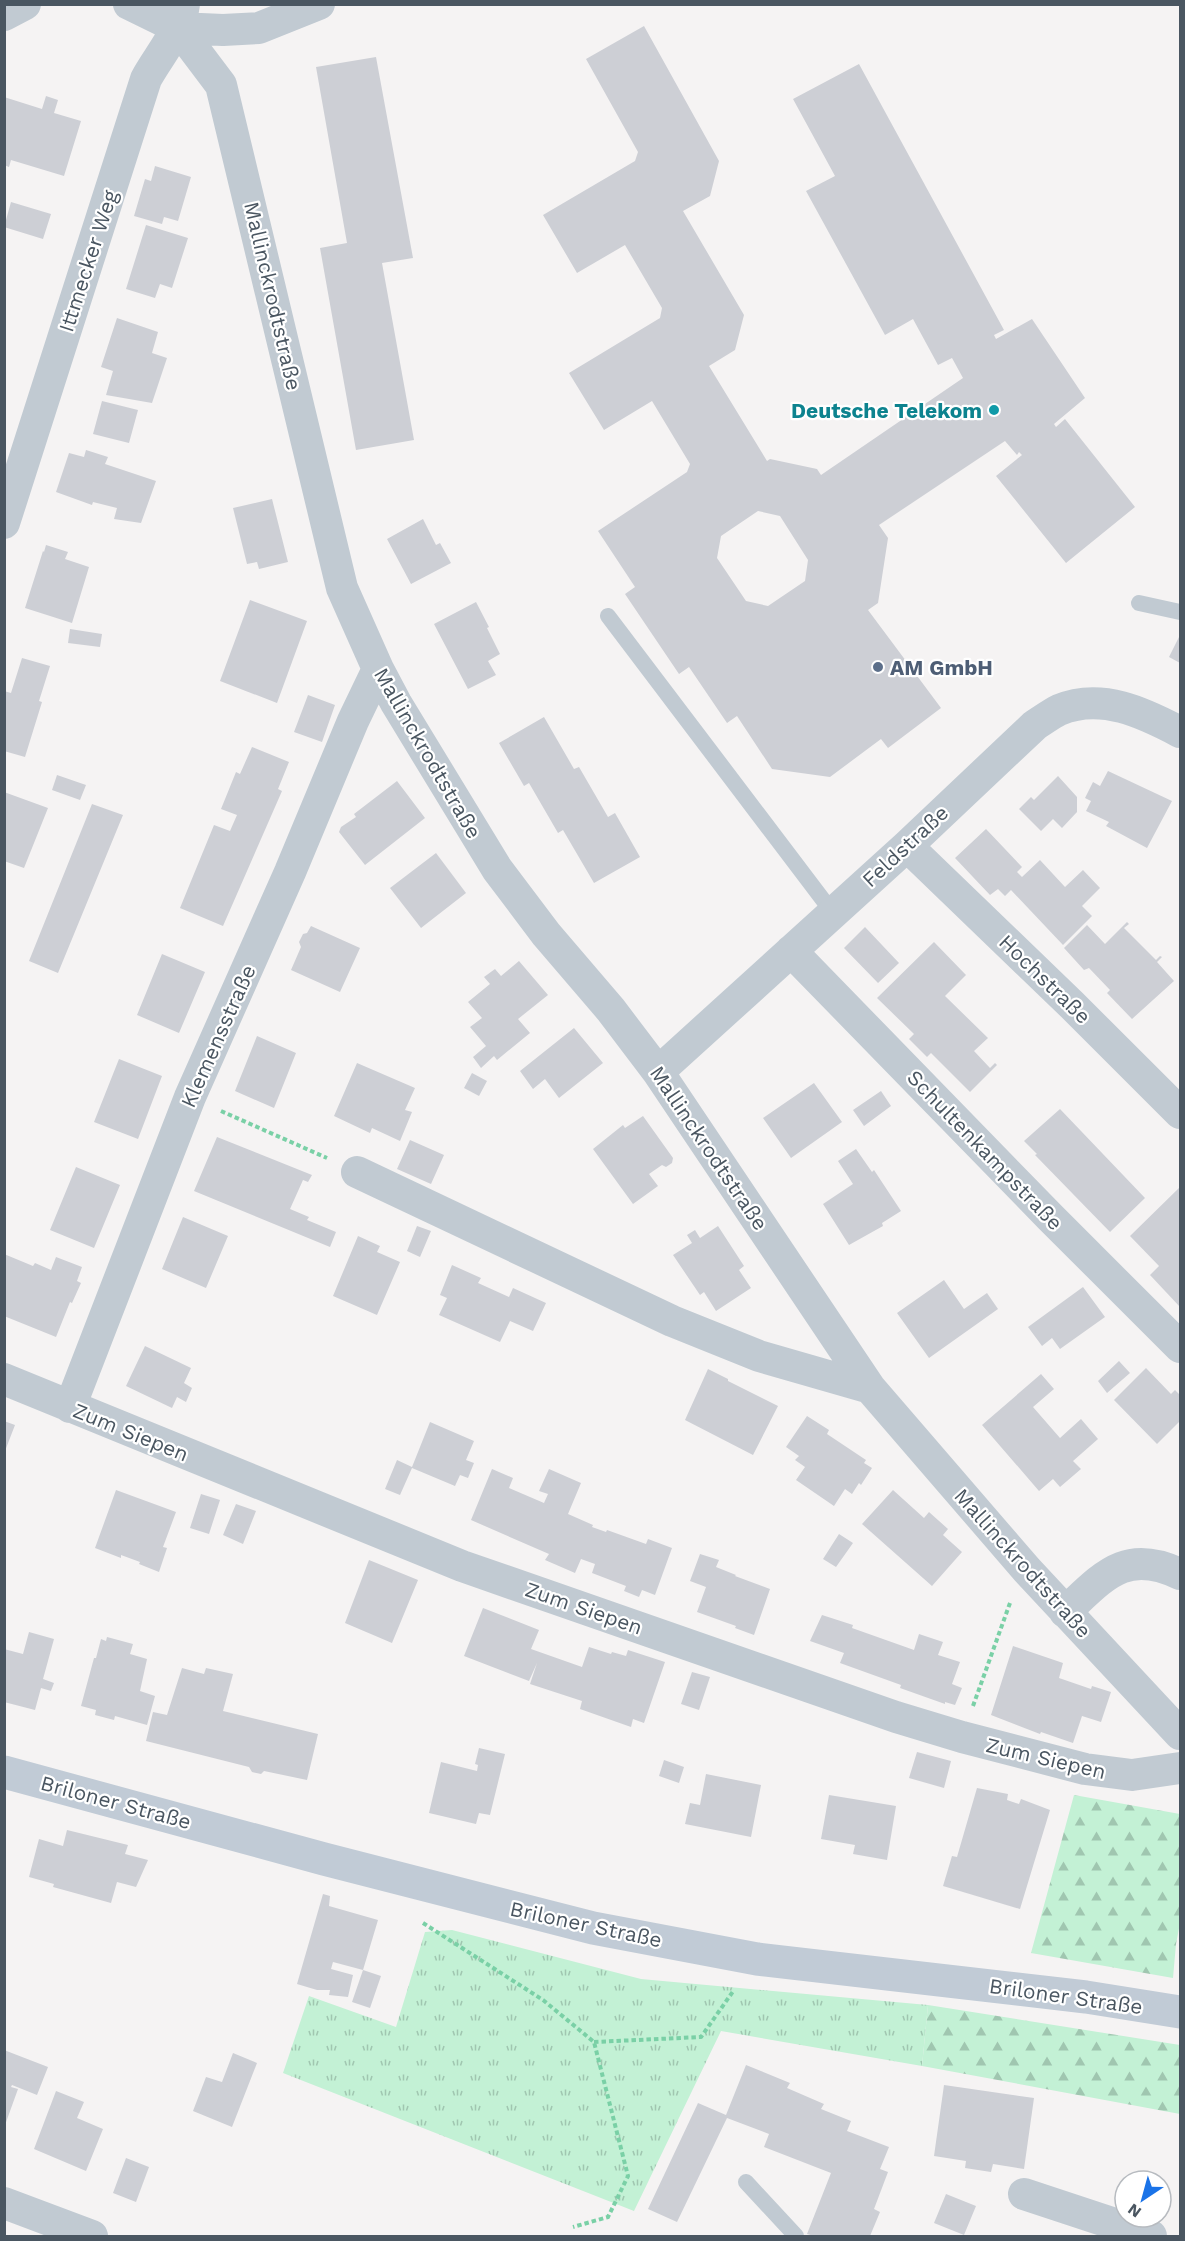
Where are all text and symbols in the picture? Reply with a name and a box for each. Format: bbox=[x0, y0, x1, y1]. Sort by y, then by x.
street label: Ittmecker Weg bbox=[53, 186, 123, 335]
street label: Mallinckrodtstraße bbox=[239, 199, 307, 393]
place label: Deutsche Telekom bbox=[791, 398, 982, 423]
marker: Deutsche Telekom bbox=[987, 403, 1001, 417]
place label: AM GmbH bbox=[890, 655, 993, 680]
marker: AM GmbH bbox=[871, 660, 885, 674]
street label: Mallinckrodtstraße bbox=[369, 663, 487, 843]
street label: Feldstraße bbox=[857, 800, 953, 892]
street label: Hochstraße bbox=[994, 929, 1096, 1029]
street label: Klemensstraße bbox=[175, 961, 261, 1111]
street label: Mallinckrodtstraße bbox=[645, 1061, 773, 1235]
street label: Schultenkampstraße bbox=[902, 1065, 1068, 1235]
street label: Zum Siepen bbox=[70, 1398, 192, 1466]
street label: Mallinckrodtstraße bbox=[949, 1483, 1097, 1643]
street label: Zum Siepen bbox=[522, 1576, 646, 1640]
street label: Zum Siepen bbox=[984, 1732, 1108, 1784]
street label: Briloner Straße bbox=[38, 1770, 194, 1834]
street label: Briloner Straße bbox=[508, 1896, 664, 1952]
street label: Briloner Straße bbox=[988, 1973, 1144, 2019]
north arrow bbox=[1113, 2169, 1173, 2229]
text: N bbox=[1124, 2200, 1145, 2222]

